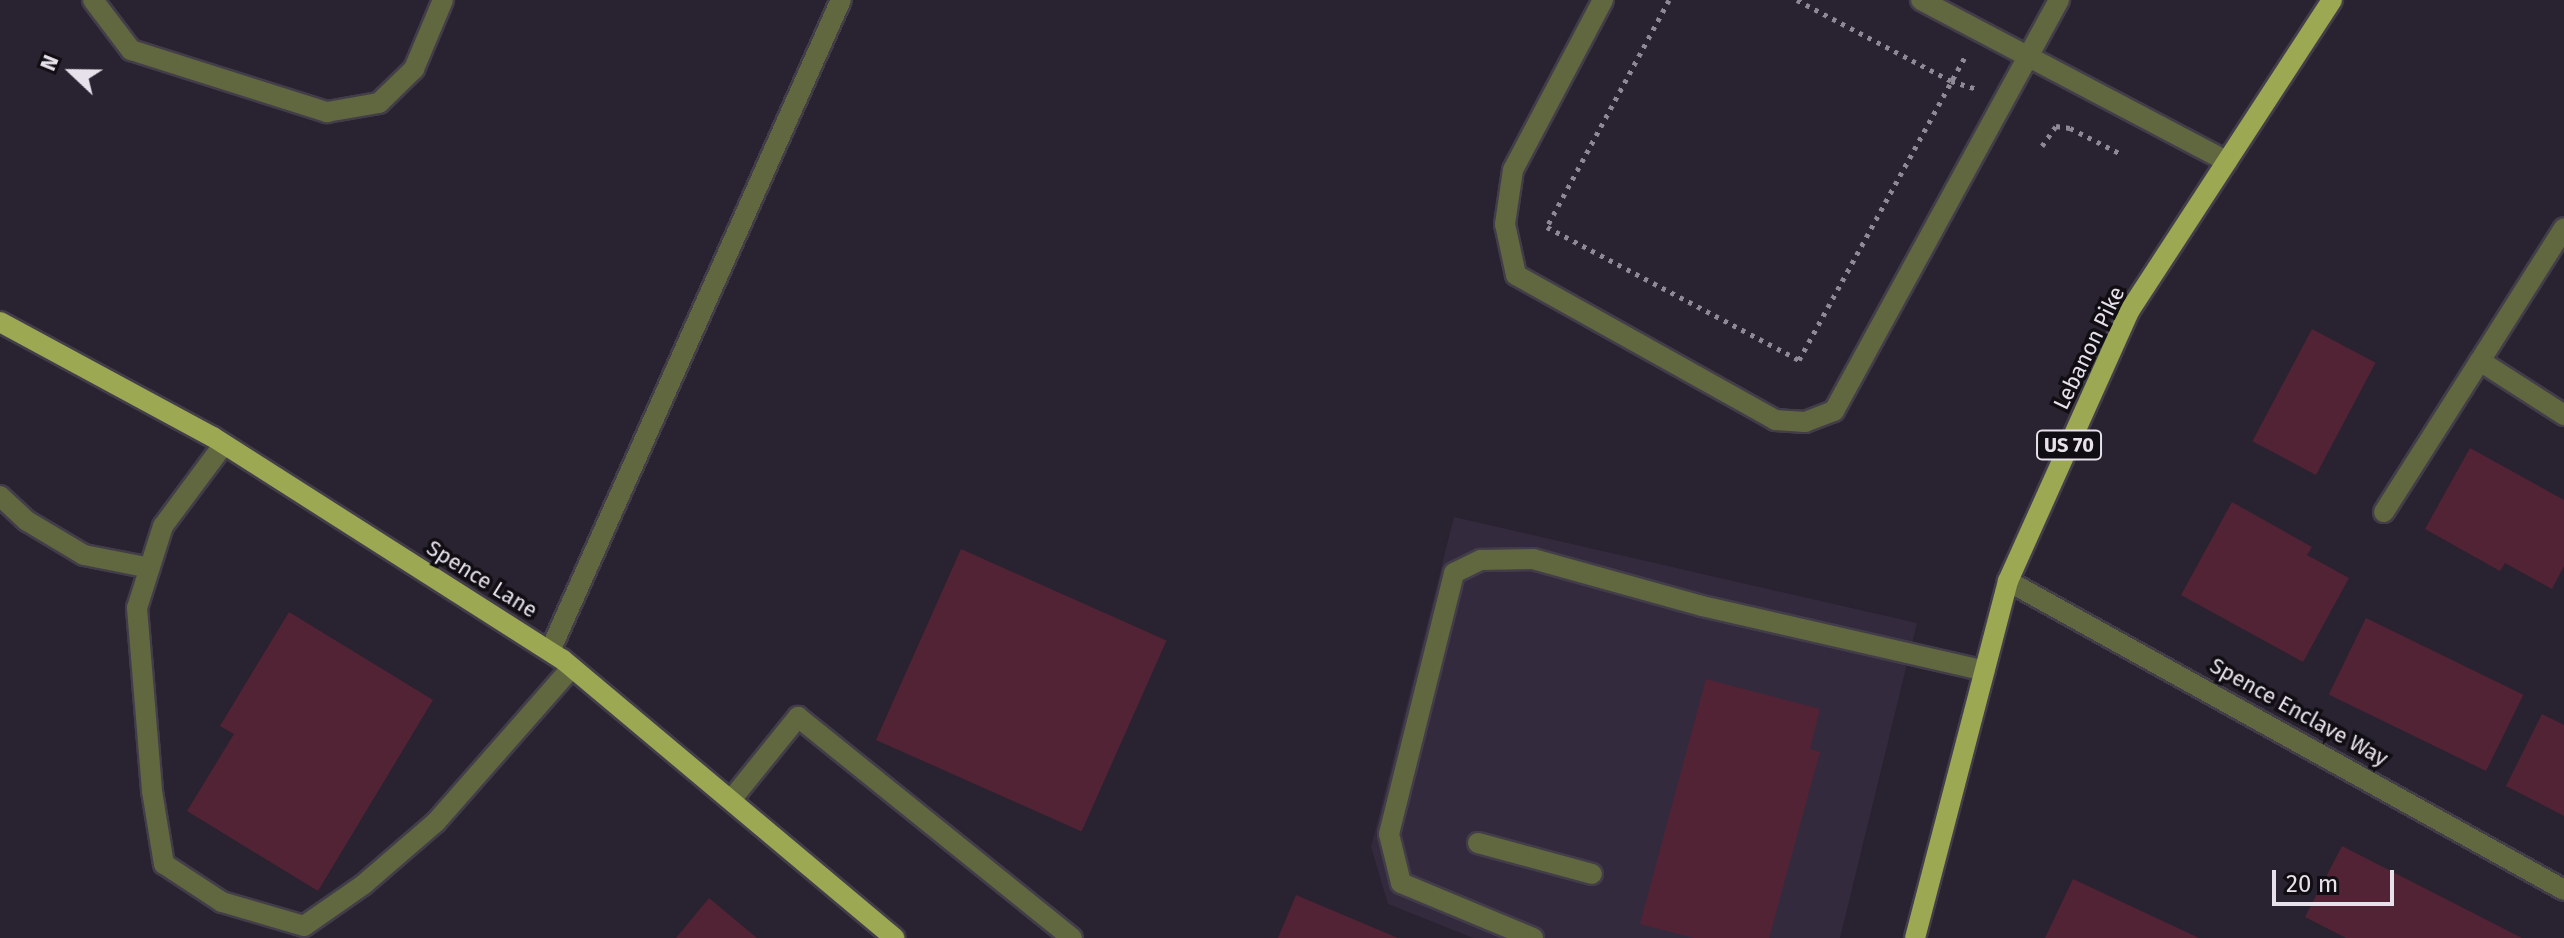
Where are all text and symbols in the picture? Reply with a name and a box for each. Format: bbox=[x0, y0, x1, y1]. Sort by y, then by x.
north arrow bbox=[32, 32, 112, 112]
text: N bbox=[34, 51, 65, 75]
street label: Lebanon Pike bbox=[2048, 282, 2130, 414]
road number: US 70 bbox=[2035, 429, 2103, 461]
street label: Spence Lane bbox=[422, 535, 542, 623]
street label: Spence Enclave Way bbox=[2205, 652, 2393, 772]
scale bar bbox=[2276, 854, 2398, 904]
text: 20 m bbox=[2286, 870, 2338, 898]

